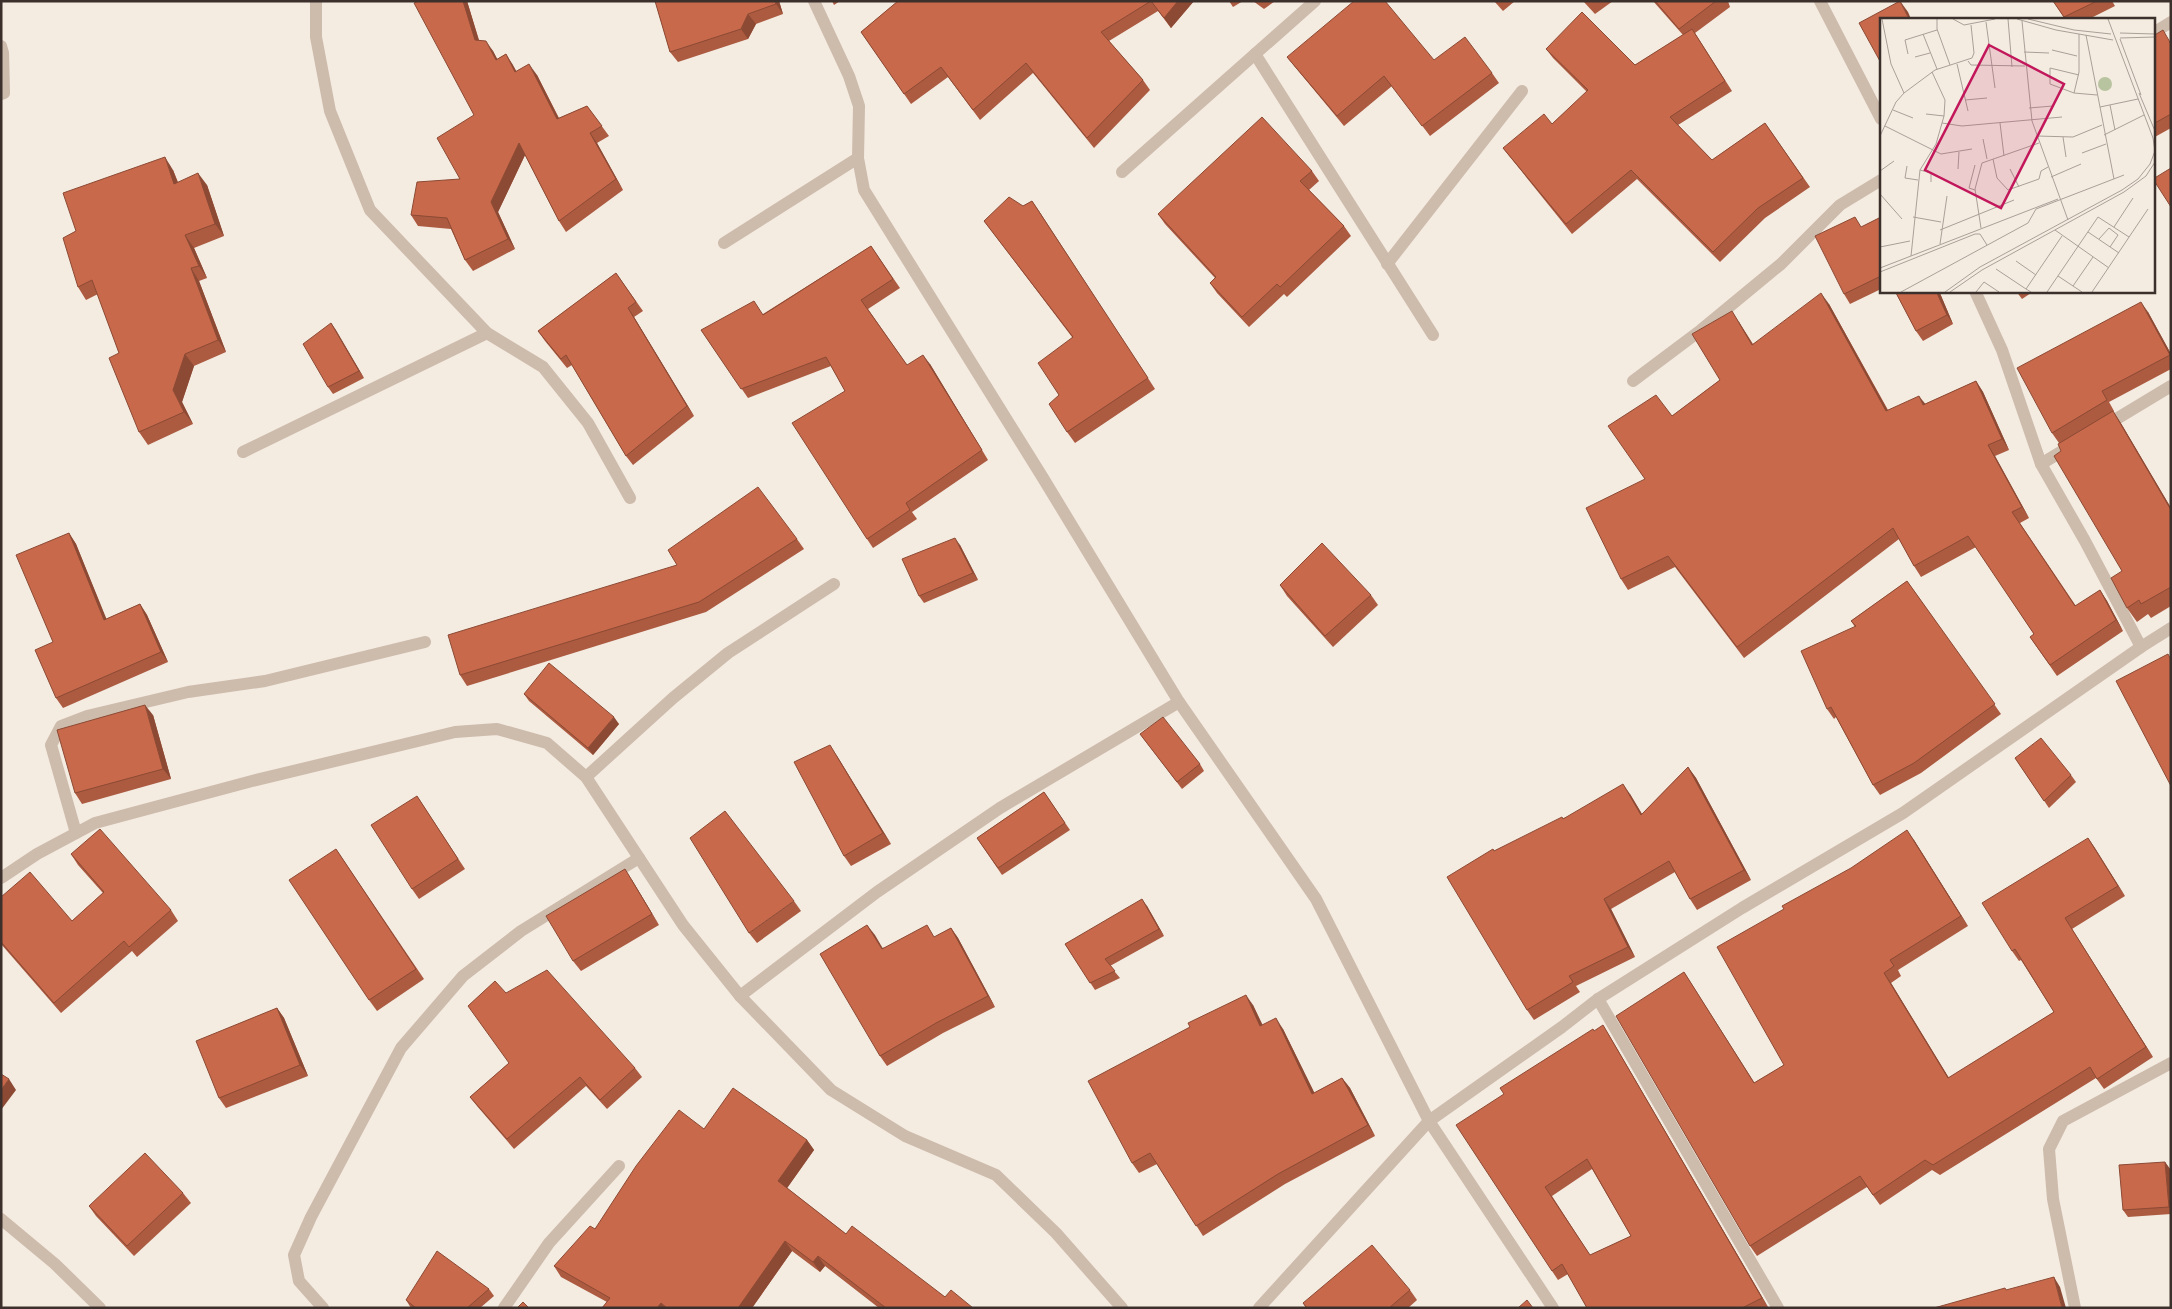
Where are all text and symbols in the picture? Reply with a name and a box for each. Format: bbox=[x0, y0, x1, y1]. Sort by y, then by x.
inset map bbox=[1880, 18, 2154, 292]

